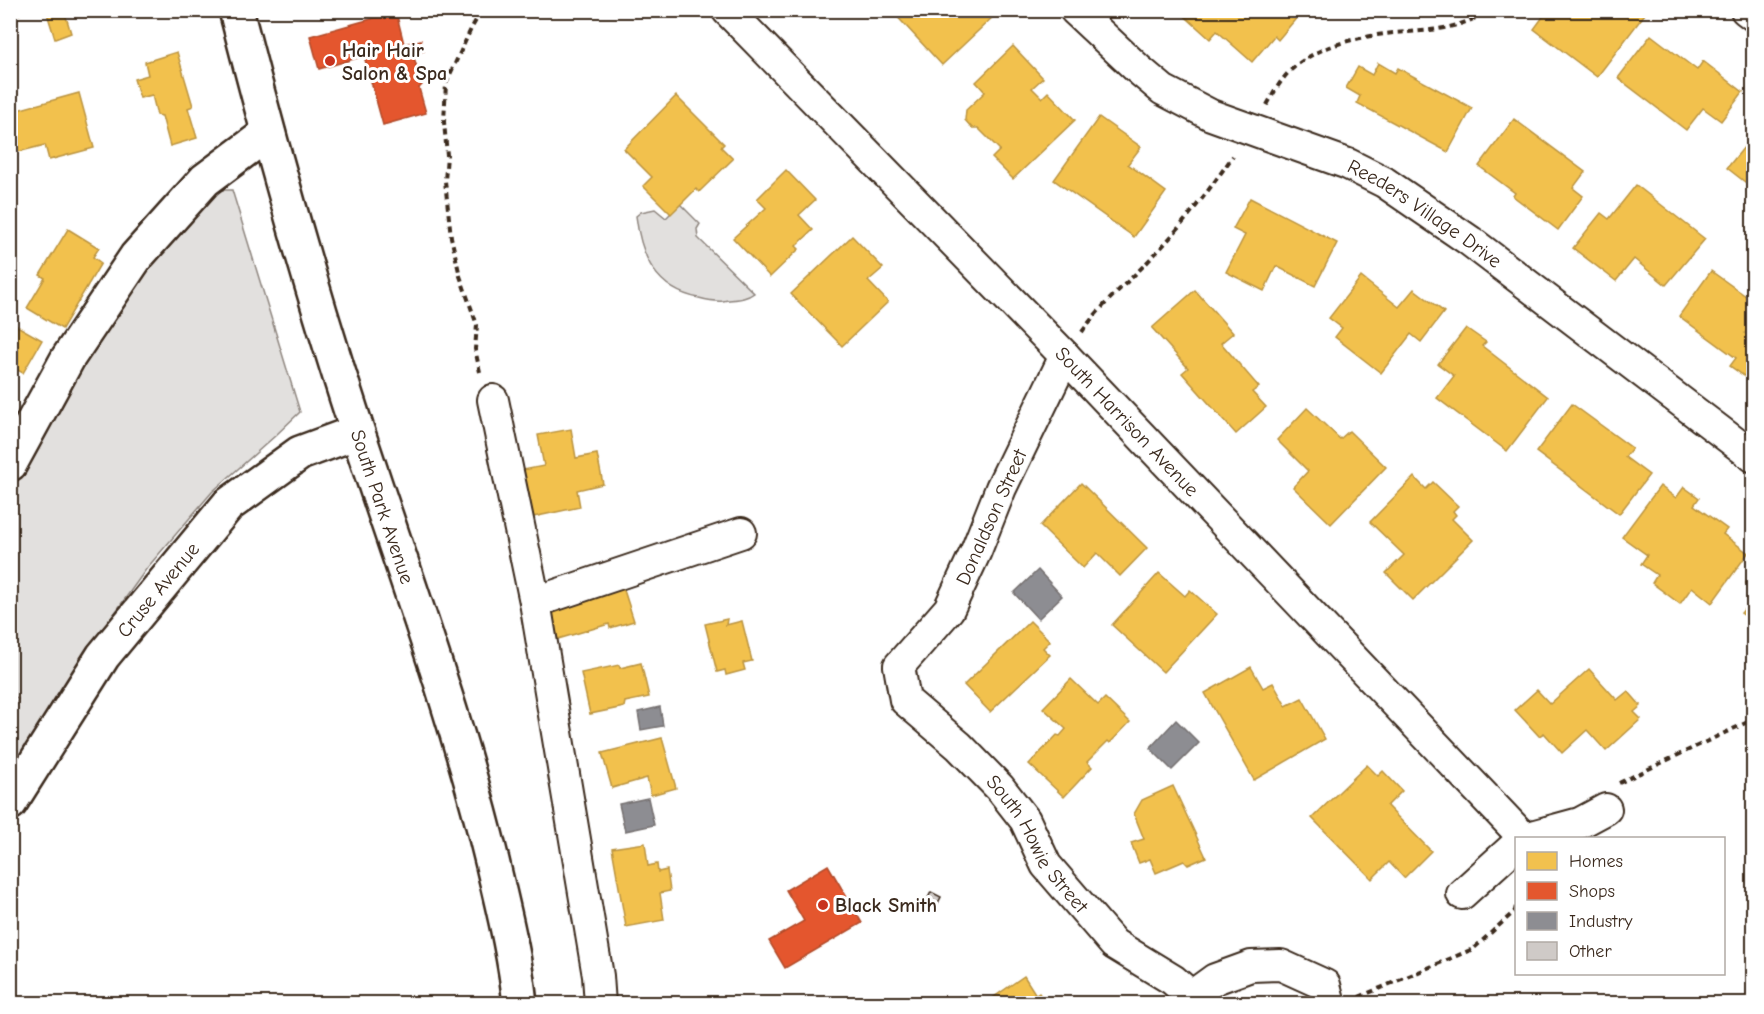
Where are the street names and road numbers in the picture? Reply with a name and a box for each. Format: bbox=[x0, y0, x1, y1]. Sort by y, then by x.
street label: Reeders Village Drive bbox=[1344, 155, 1506, 273]
street label: South Harrison Avenue bbox=[1050, 342, 1203, 501]
street label: South Park Avenue bbox=[346, 427, 419, 587]
street label: Donaldson Street bbox=[951, 445, 1032, 589]
street label: Cruse Avenue bbox=[112, 538, 204, 642]
street label: South Howie Street bbox=[982, 770, 1094, 918]

